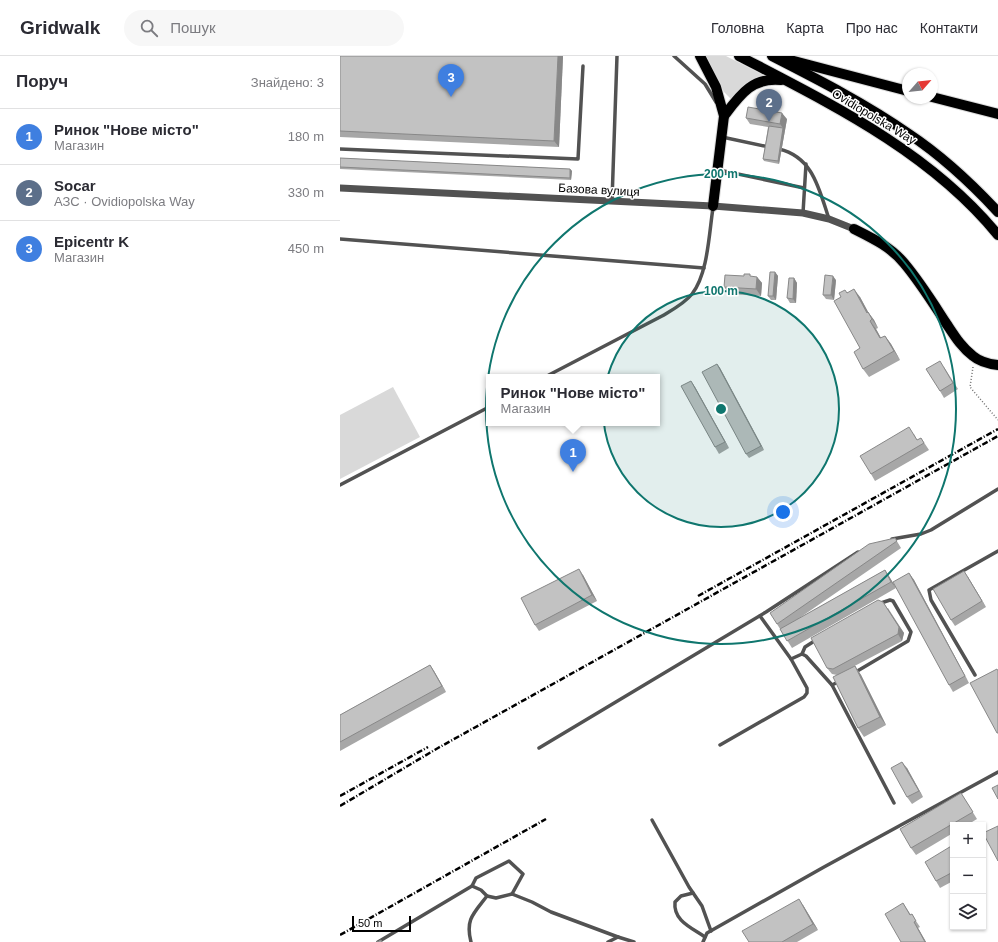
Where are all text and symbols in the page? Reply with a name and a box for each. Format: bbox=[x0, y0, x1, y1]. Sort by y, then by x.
search box bbox=[124, 10, 404, 46]
text: Gridwalk bbox=[20, 17, 100, 38]
icon: search bbox=[138, 17, 160, 39]
text: Пошук bbox=[170, 19, 215, 36]
text: Головна bbox=[711, 20, 764, 36]
text: Карта bbox=[786, 20, 824, 36]
text: Про нас bbox=[846, 20, 898, 36]
text: Контакти bbox=[920, 20, 978, 36]
pin: 3 bbox=[438, 64, 464, 97]
north arrow bbox=[902, 68, 938, 104]
text: Поруч bbox=[16, 72, 68, 91]
text: Знайдено: 3 bbox=[251, 75, 324, 90]
street label: Ovidiopolska Way bbox=[829, 86, 919, 148]
pin: 2 bbox=[756, 89, 782, 122]
text: Ринок "Нове місто" bbox=[54, 121, 199, 138]
text: 1 bbox=[25, 129, 33, 144]
text: 180 m bbox=[288, 129, 324, 144]
text: Магазин bbox=[54, 138, 104, 153]
text: 200 m bbox=[704, 167, 738, 181]
text: Socar bbox=[54, 177, 96, 194]
street label: Базова вулиця bbox=[558, 181, 640, 199]
text: 2 bbox=[25, 185, 33, 200]
text: 330 m bbox=[288, 185, 324, 200]
text: АЗС · Ovidiopolska Way bbox=[54, 194, 195, 209]
text: Epicentr K bbox=[54, 233, 129, 250]
text: 3 bbox=[25, 241, 33, 256]
text: 450 m bbox=[288, 241, 324, 256]
text: Магазин bbox=[54, 250, 104, 265]
text: 100 m bbox=[704, 284, 738, 298]
popup bbox=[486, 374, 660, 426]
text: Ринок "Нове місто" bbox=[501, 384, 645, 401]
text: Магазин bbox=[501, 401, 551, 416]
centre of rings bbox=[714, 402, 728, 416]
pin: 1 bbox=[560, 439, 586, 472]
your location bbox=[773, 502, 793, 522]
map controls bbox=[950, 822, 986, 930]
button: + bbox=[950, 822, 986, 858]
button: − bbox=[950, 858, 986, 894]
button: layers bbox=[950, 894, 986, 930]
scale bar bbox=[352, 914, 411, 933]
text: 50 m bbox=[358, 917, 382, 929]

